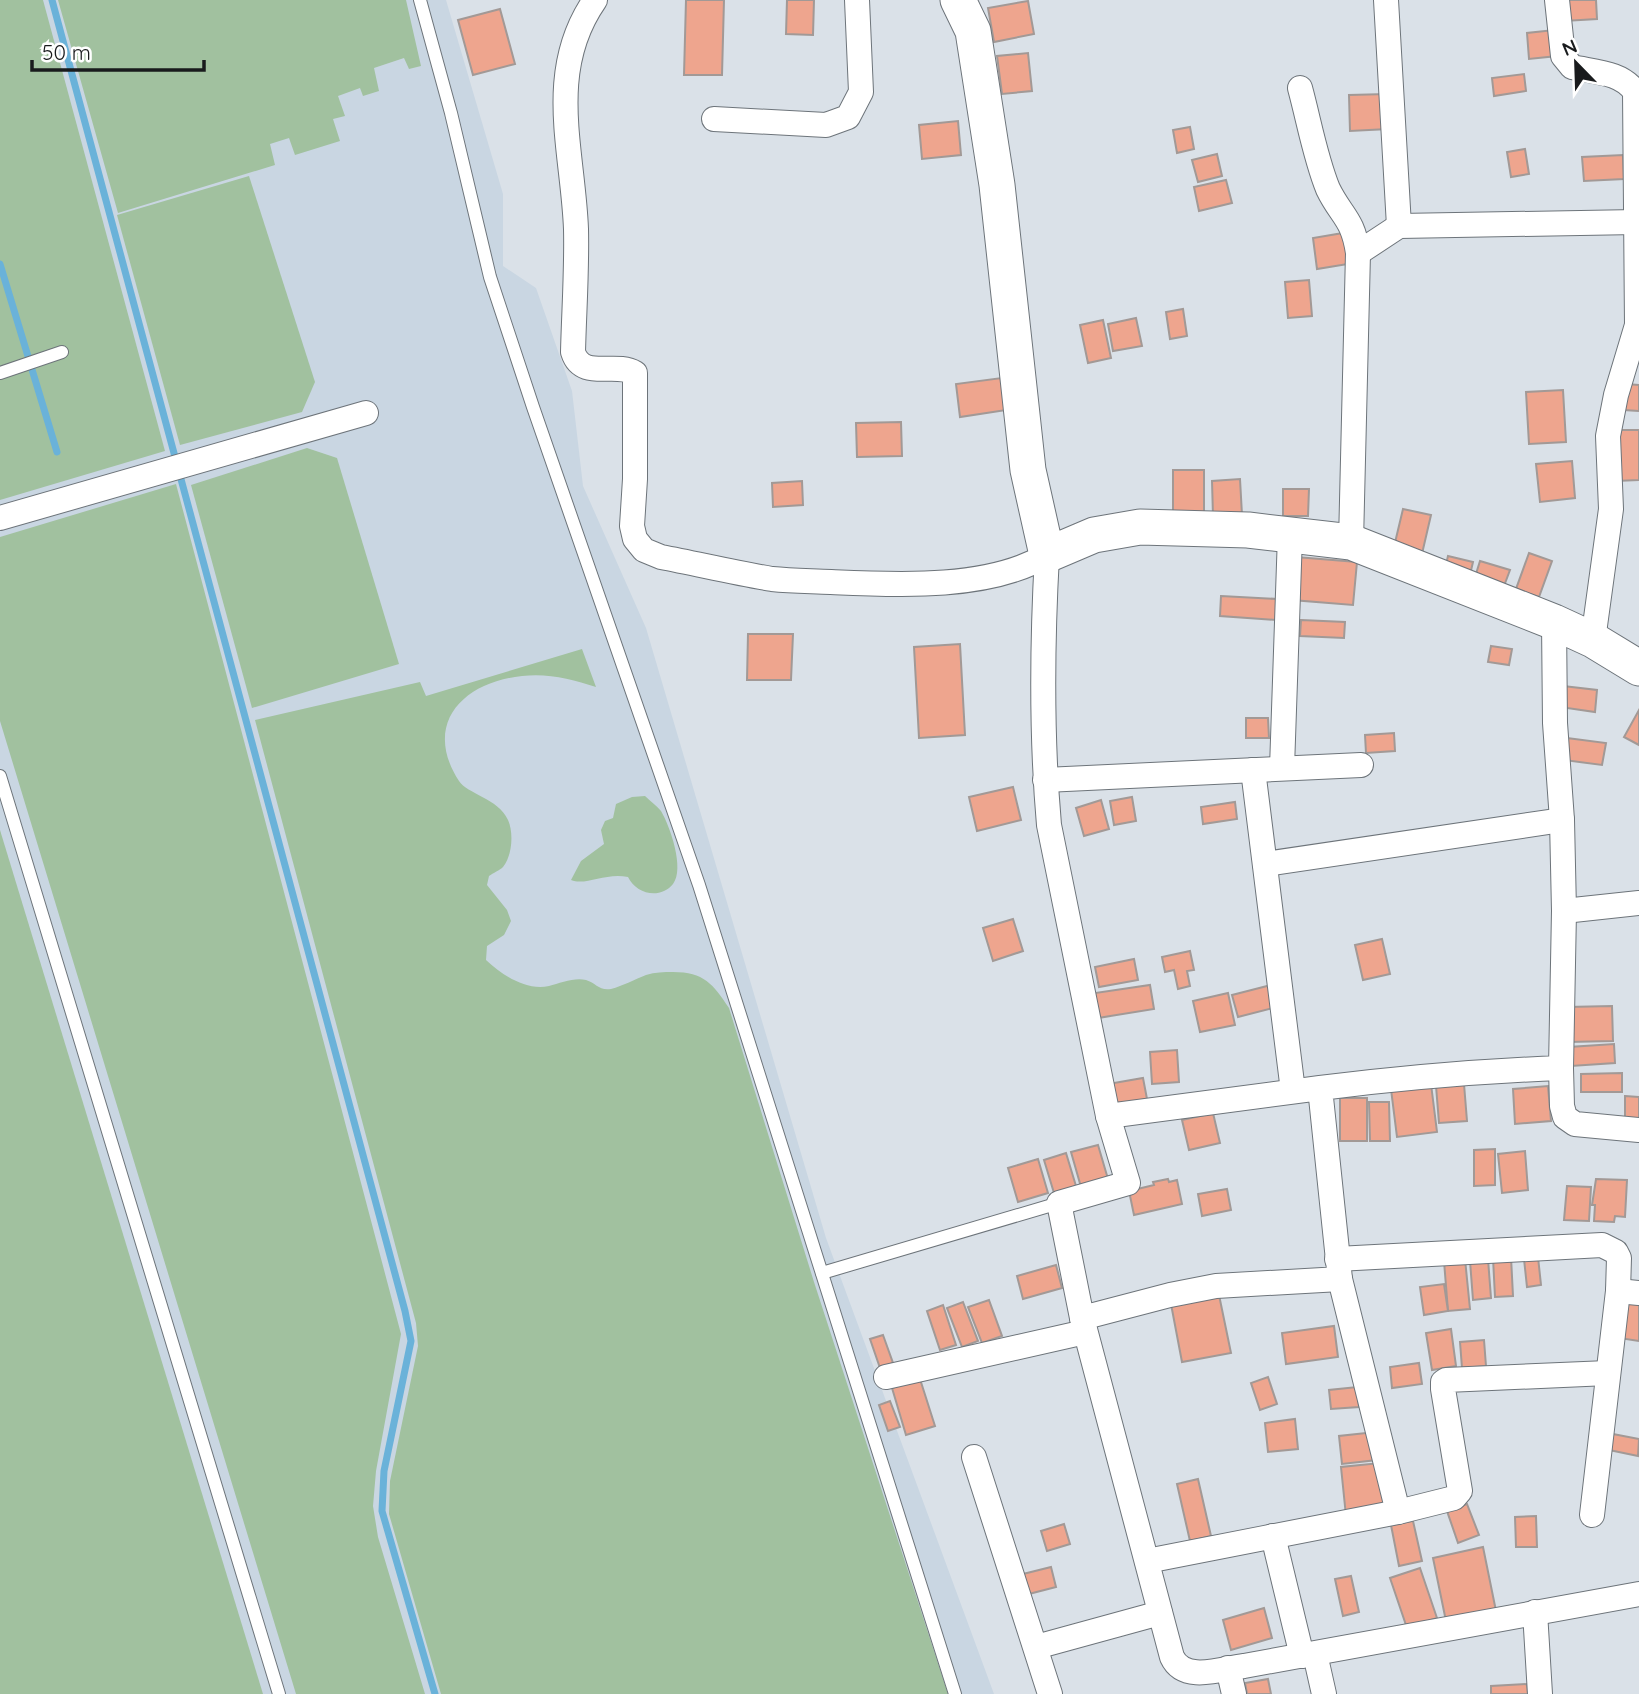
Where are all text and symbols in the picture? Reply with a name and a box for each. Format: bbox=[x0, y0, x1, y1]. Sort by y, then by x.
scale bar bbox=[32, 28, 203, 72]
north arrow bbox=[1541, 28, 1611, 98]
text: N bbox=[1558, 34, 1580, 61]
text: 50 m bbox=[42, 39, 91, 65]

